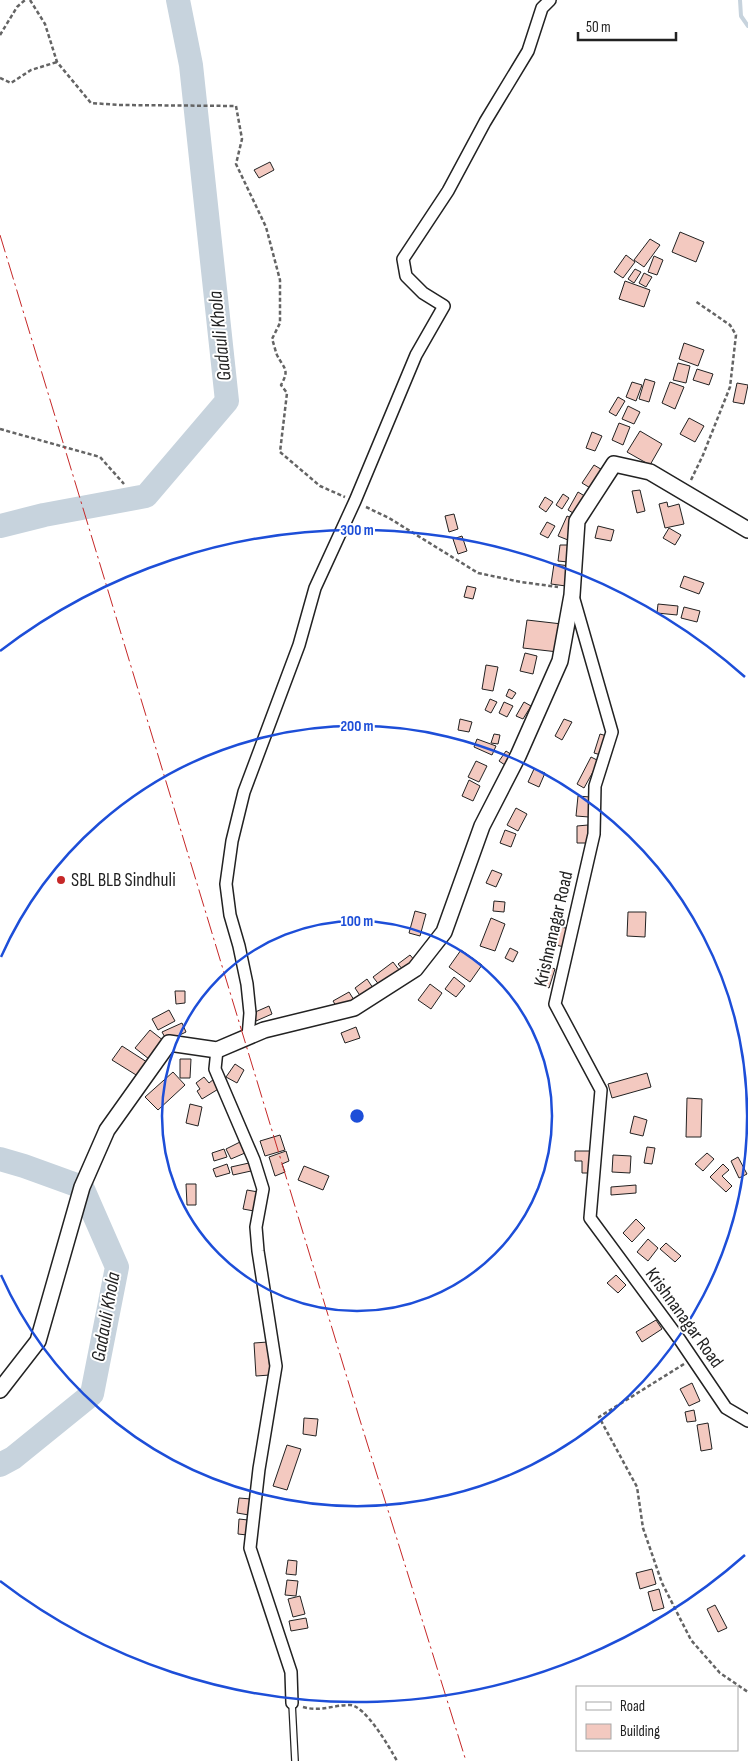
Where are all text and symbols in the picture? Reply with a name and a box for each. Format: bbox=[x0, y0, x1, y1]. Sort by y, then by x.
scale bar bbox=[578, 10, 676, 42]
text: 50 m bbox=[586, 18, 611, 37]
water label: Gadauli Khola bbox=[203, 290, 237, 382]
text: 300 m bbox=[340, 521, 374, 540]
text: 200 m bbox=[340, 717, 374, 736]
place label: SBL BLB Sindhuli bbox=[71, 869, 176, 892]
street label: Krishnanagar Road bbox=[530, 869, 578, 989]
marker: SBL BLB Sindhuli bbox=[55, 874, 67, 886]
text: 100 m bbox=[341, 912, 373, 931]
centre of rings bbox=[348, 1107, 366, 1125]
street label: Krishnanagar Road bbox=[640, 1263, 728, 1373]
water label: Gadauli Khola bbox=[86, 1270, 126, 1364]
legend bbox=[576, 1686, 738, 1751]
text: Road bbox=[620, 1697, 645, 1716]
text: Building bbox=[620, 1722, 660, 1741]

